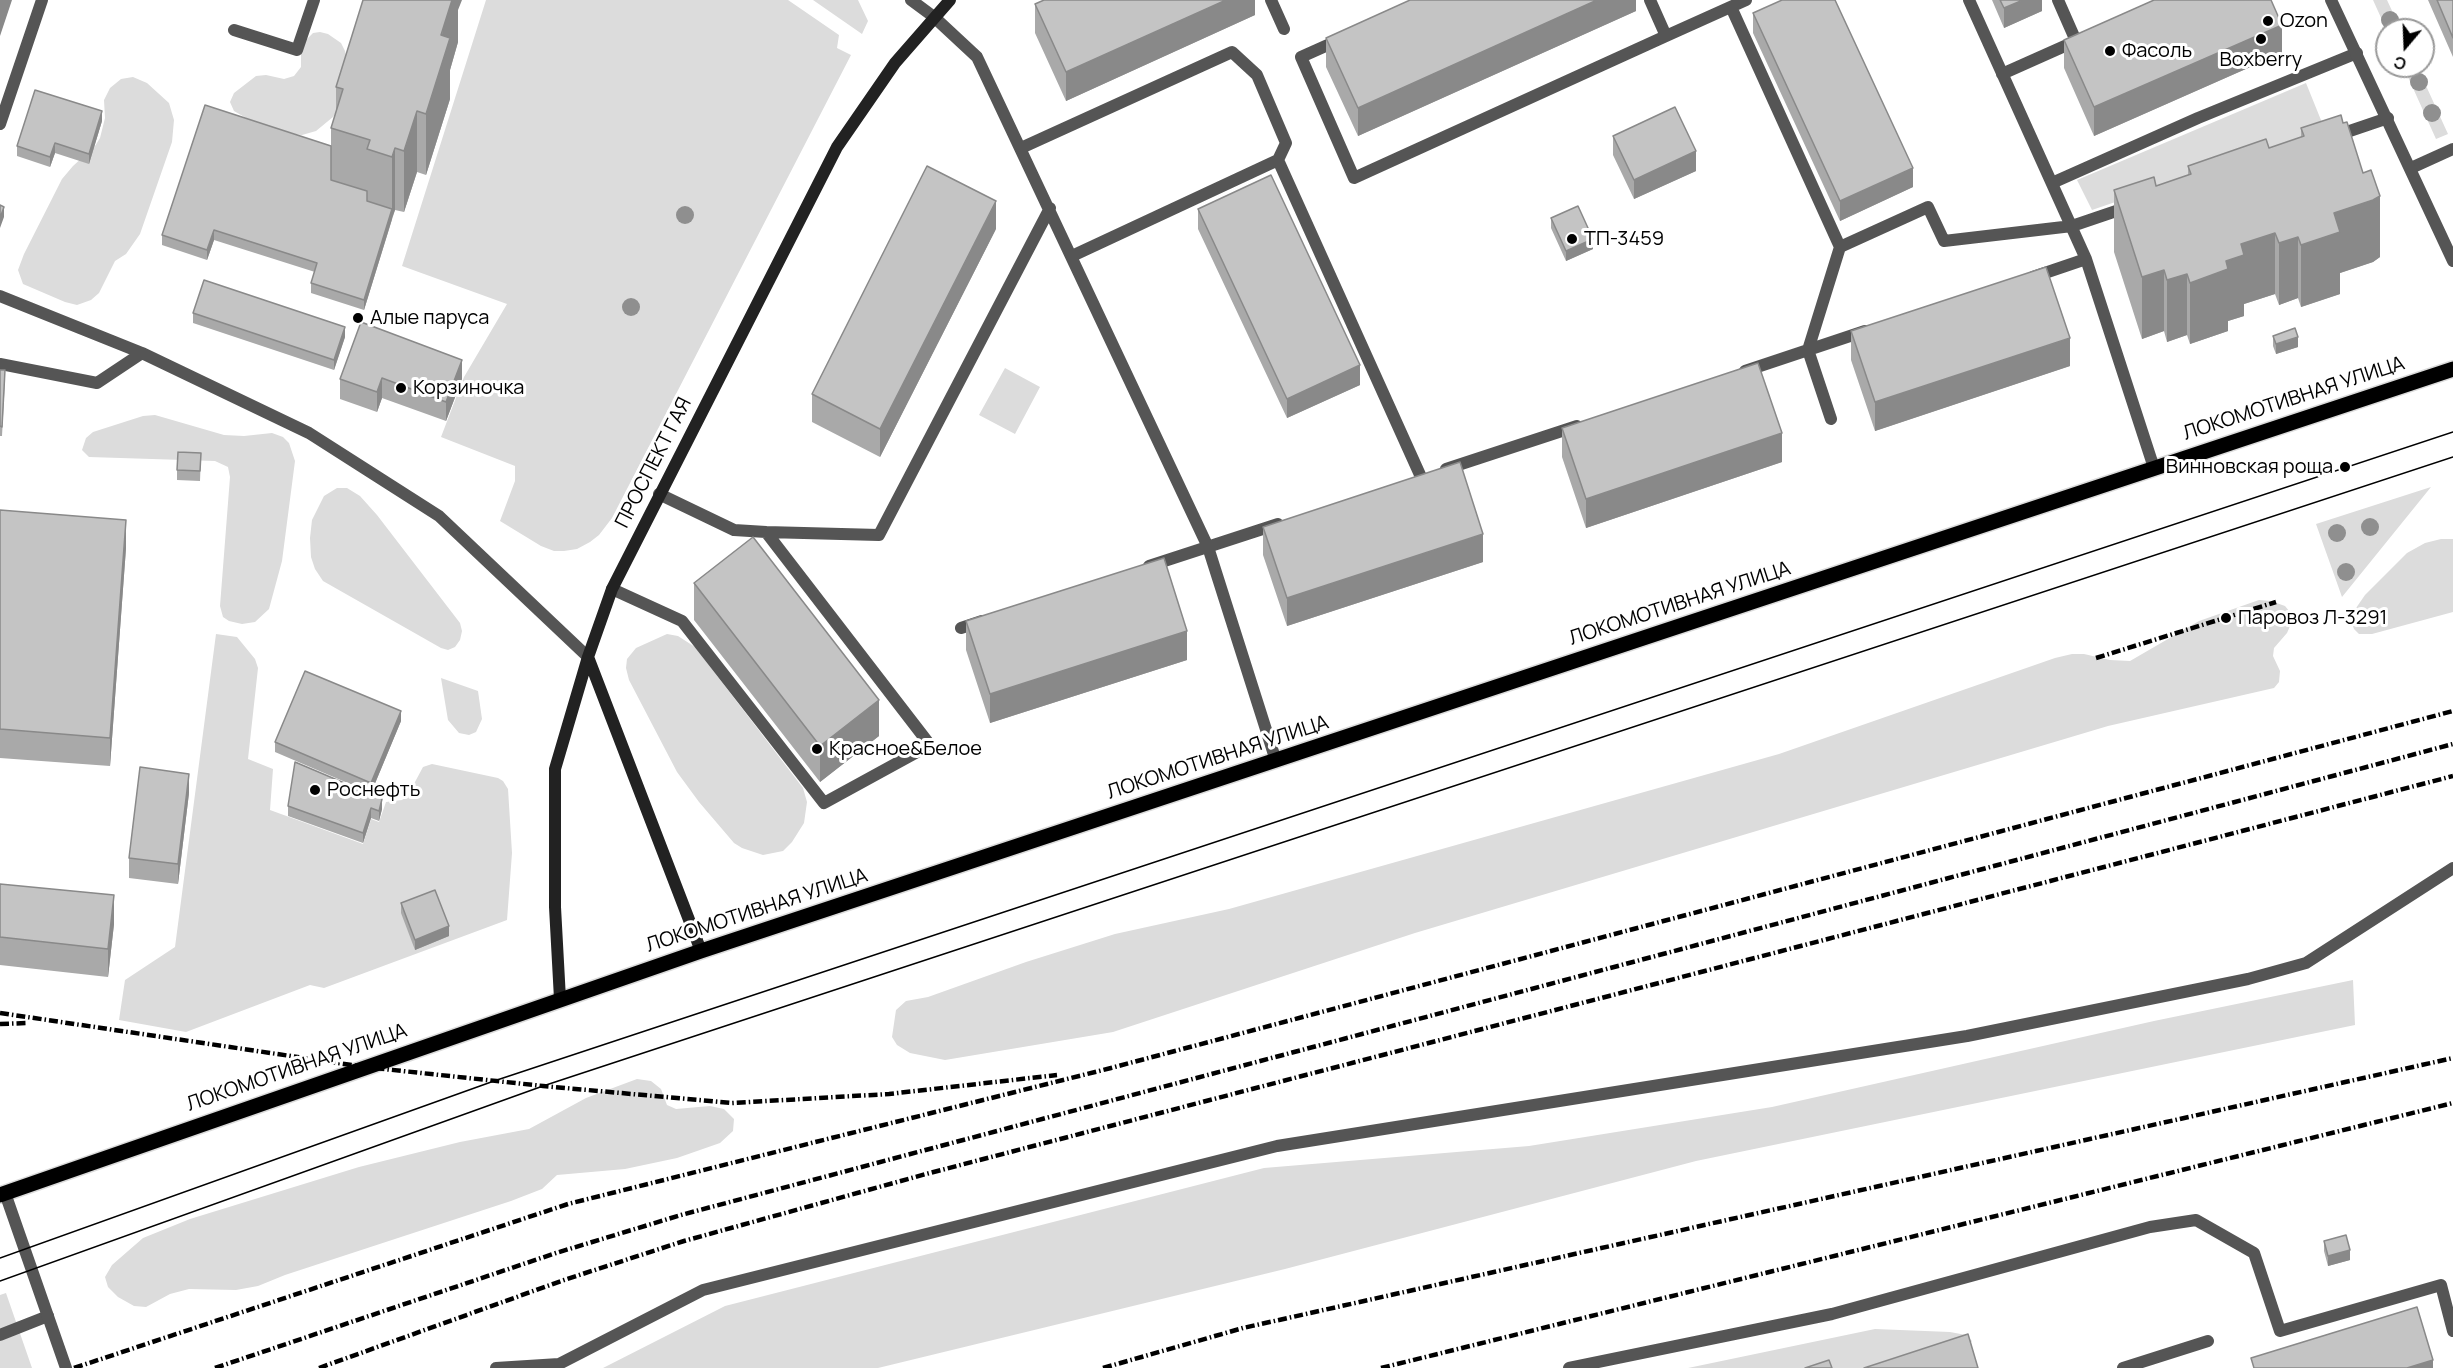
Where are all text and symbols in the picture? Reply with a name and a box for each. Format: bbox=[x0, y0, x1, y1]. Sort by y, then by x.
place label: Ozon bbox=[2280, 9, 2328, 33]
marker: Ozon bbox=[2261, 14, 2275, 28]
north arrow bbox=[2375, 18, 2435, 78]
marker: Boxberry bbox=[2254, 32, 2268, 46]
place label: Фасоль bbox=[2122, 39, 2192, 63]
marker: Фасоль bbox=[2103, 44, 2117, 58]
place label: Boxberry bbox=[2220, 48, 2302, 72]
text: С bbox=[2391, 51, 2409, 75]
place label: ТП-3459 bbox=[1584, 227, 1664, 251]
marker: ТП-3459 bbox=[1565, 232, 1579, 246]
place label: Алые паруса bbox=[370, 306, 489, 330]
marker: Алые паруса bbox=[351, 311, 365, 325]
street label: ЛОКОМОТИВНАЯ УЛИЦА bbox=[2180, 352, 2408, 446]
place label: Корзиночка bbox=[413, 376, 524, 400]
marker: Корзиночка bbox=[394, 381, 408, 395]
street label: ПРОСПЕКТ ГАЯ bbox=[611, 394, 697, 532]
place label: Винновская роща bbox=[2166, 455, 2333, 479]
marker: Винновская роща bbox=[2338, 460, 2352, 474]
street label: ЛОКОМОТИВНАЯ УЛИЦА bbox=[1566, 557, 1794, 651]
place label: Паровоз Л-3291 bbox=[2238, 606, 2387, 630]
marker: Паровоз Л-3291 bbox=[2219, 611, 2233, 625]
street label: ЛОКОМОТИВНАЯ УЛИЦА bbox=[1104, 711, 1332, 805]
place label: Красное&Белое bbox=[829, 737, 982, 761]
marker: Красное&Белое bbox=[810, 742, 824, 756]
place label: Роснефть bbox=[327, 778, 420, 802]
marker: Роснефть bbox=[308, 783, 322, 797]
street label: ЛОКОМОТИВНАЯ УЛИЦА bbox=[643, 864, 871, 958]
street label: ЛОКОМОТИВНАЯ УЛИЦА bbox=[184, 1019, 410, 1117]

